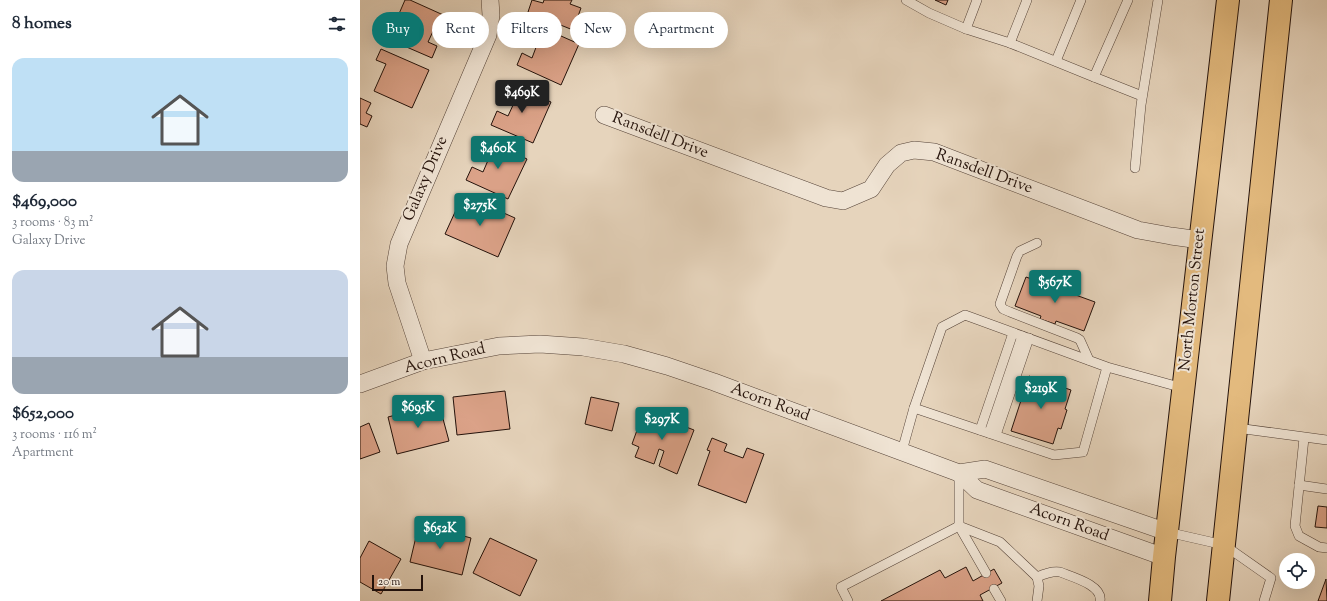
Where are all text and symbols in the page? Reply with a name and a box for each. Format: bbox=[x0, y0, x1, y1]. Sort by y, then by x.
text: 8 homes bbox=[12, 12, 72, 36]
chip: Buy bbox=[372, 12, 424, 48]
chip: Rent bbox=[432, 12, 489, 48]
chip: Filters bbox=[497, 12, 562, 48]
chip: New bbox=[570, 12, 626, 48]
chip: Apartment bbox=[634, 12, 728, 48]
icon: filters bbox=[326, 13, 348, 35]
pin: $469K bbox=[494, 80, 550, 114]
icon: home bbox=[144, 84, 216, 156]
text: $469K bbox=[504, 84, 540, 102]
street label: Ransdell Drive bbox=[608, 107, 712, 165]
street label: Galaxy Drive bbox=[398, 133, 454, 225]
pin: $460K bbox=[470, 136, 526, 170]
text: $460K bbox=[480, 140, 516, 158]
street label: Ransdell Drive bbox=[932, 144, 1036, 200]
text: $469,000 bbox=[12, 190, 77, 214]
pin: $275K bbox=[452, 193, 508, 227]
text: $275K bbox=[463, 197, 497, 215]
text: 3 rooms · 83 m² bbox=[12, 214, 93, 232]
street label: North Morton Street bbox=[1174, 227, 1212, 372]
text: Galaxy Drive bbox=[12, 232, 86, 250]
pin: $567K bbox=[1027, 270, 1083, 304]
text: $567K bbox=[1038, 274, 1072, 292]
icon: home bbox=[144, 296, 216, 368]
street label: Acorn Road bbox=[402, 338, 488, 380]
pin: $219K bbox=[1013, 376, 1069, 410]
street label: Acorn Road bbox=[727, 378, 813, 428]
text: $219K bbox=[1024, 380, 1058, 398]
pin: $695K bbox=[390, 395, 446, 429]
text: $695K bbox=[401, 399, 435, 417]
text: $652,000 bbox=[12, 402, 74, 426]
pin: $297K bbox=[634, 407, 690, 441]
text: $297K bbox=[644, 411, 680, 429]
text: 3 rooms · 116 m² bbox=[12, 426, 97, 444]
text: Apartment bbox=[12, 444, 73, 462]
street label: Acorn Road bbox=[1026, 498, 1112, 548]
pin: $652K bbox=[412, 516, 468, 550]
text: $652K bbox=[423, 520, 457, 538]
map controls bbox=[1279, 553, 1315, 589]
button: locate bbox=[1279, 553, 1315, 589]
scale bar bbox=[372, 573, 423, 592]
text: 20 m bbox=[378, 574, 400, 590]

